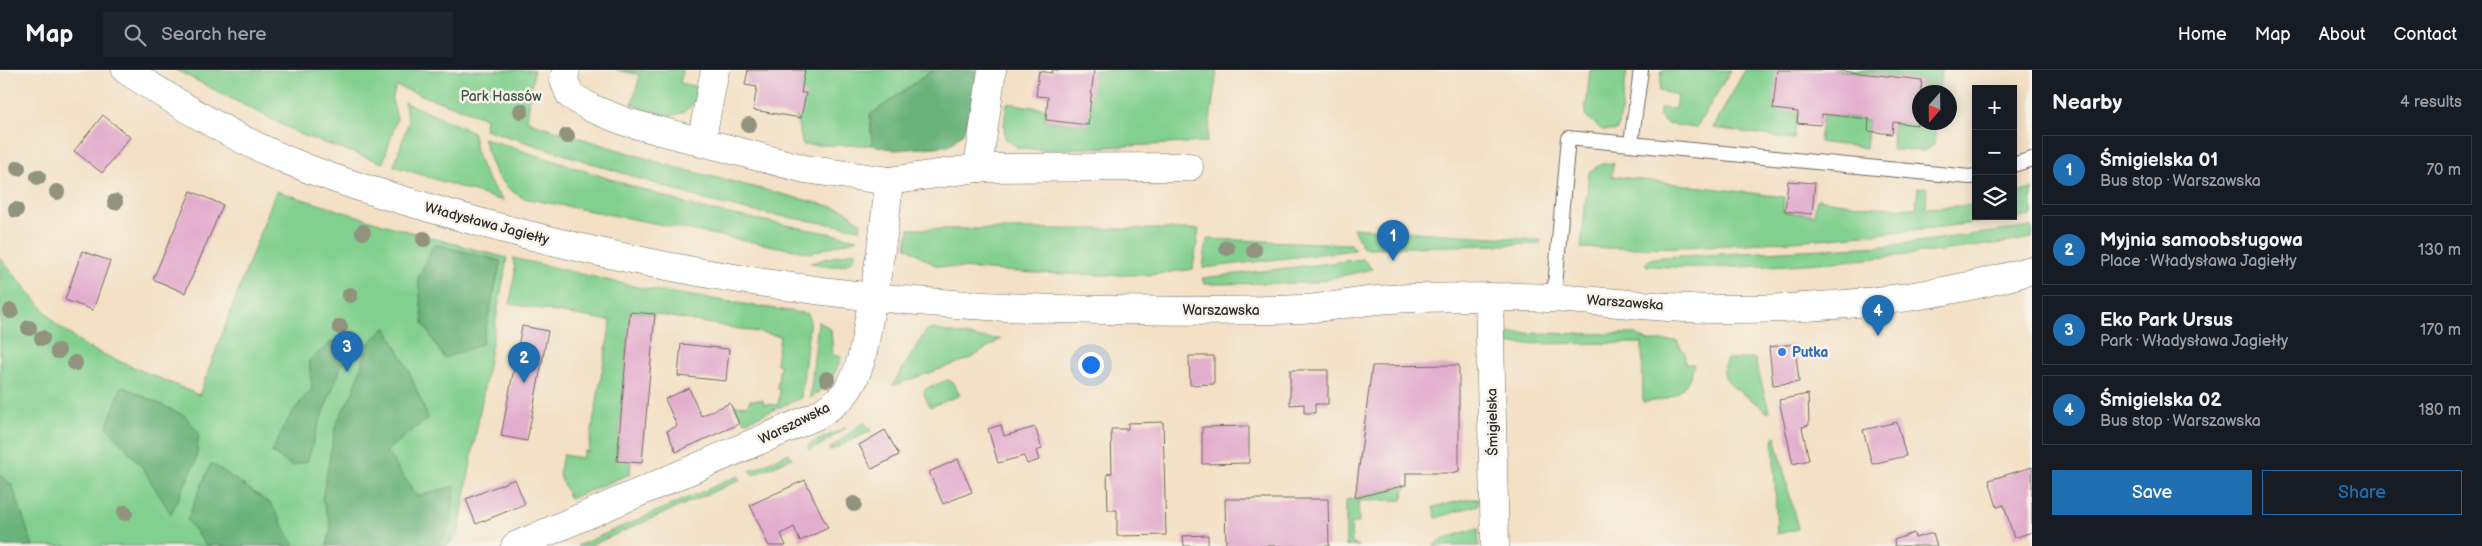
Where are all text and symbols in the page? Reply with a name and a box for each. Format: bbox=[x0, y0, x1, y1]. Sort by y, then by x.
search box bbox=[103, 12, 453, 57]
text: Map bbox=[25, 20, 73, 49]
icon: search bbox=[121, 21, 149, 49]
text: Search here bbox=[161, 23, 267, 46]
text: Home bbox=[2178, 24, 2227, 45]
text: Map bbox=[2255, 24, 2291, 45]
text: About bbox=[2319, 24, 2366, 45]
text: Contact bbox=[2394, 24, 2457, 45]
north arrow bbox=[1912, 85, 1957, 130]
map controls bbox=[1972, 85, 2017, 220]
button: + bbox=[1972, 85, 2017, 130]
park label: Park Hassów bbox=[460, 88, 542, 105]
text: Nearby bbox=[2052, 90, 2122, 115]
text: 4 results bbox=[2400, 93, 2462, 112]
button: − bbox=[1972, 130, 2017, 175]
text: Śmigielska 01 bbox=[2100, 149, 2218, 172]
text: 1 bbox=[2066, 161, 2072, 180]
text: 70 m bbox=[2426, 161, 2461, 180]
text: Bus stop · Warszawska bbox=[2100, 172, 2261, 191]
button: layers bbox=[1972, 175, 2017, 220]
street label: Władysława Jagiełły bbox=[423, 199, 552, 248]
pin: 1 bbox=[1377, 220, 1409, 261]
text: Myjnia samoobsługowa bbox=[2100, 229, 2303, 252]
text: 2 bbox=[2064, 241, 2074, 260]
text: 130 m bbox=[2418, 241, 2461, 260]
text: Place · Władysława Jagiełły bbox=[2100, 252, 2297, 271]
street label: Warszawska bbox=[1586, 291, 1664, 314]
pin: 4 bbox=[1862, 295, 1894, 336]
street label: Warszawska bbox=[1182, 302, 1260, 319]
text: Eko Park Ursus bbox=[2100, 309, 2233, 332]
text: 3 bbox=[2064, 321, 2074, 340]
text: 170 m bbox=[2420, 321, 2461, 340]
pin: 3 bbox=[331, 331, 363, 372]
text: Park · Władysława Jagiełły bbox=[2100, 332, 2288, 351]
pin: 2 bbox=[508, 342, 540, 383]
place label: Putka bbox=[1792, 344, 1828, 361]
marker: Putka bbox=[1776, 346, 1788, 358]
your location bbox=[1078, 352, 1104, 378]
street label: Śmigielska bbox=[1482, 388, 1502, 456]
text: Śmigielska 02 bbox=[2100, 389, 2222, 412]
street label: Warszawska bbox=[756, 399, 833, 448]
text: 4 bbox=[2064, 401, 2074, 420]
text: 180 m bbox=[2419, 401, 2461, 420]
text: Bus stop · Warszawska bbox=[2100, 412, 2261, 431]
button: Save bbox=[2052, 470, 2252, 515]
button: Share bbox=[2262, 470, 2462, 515]

